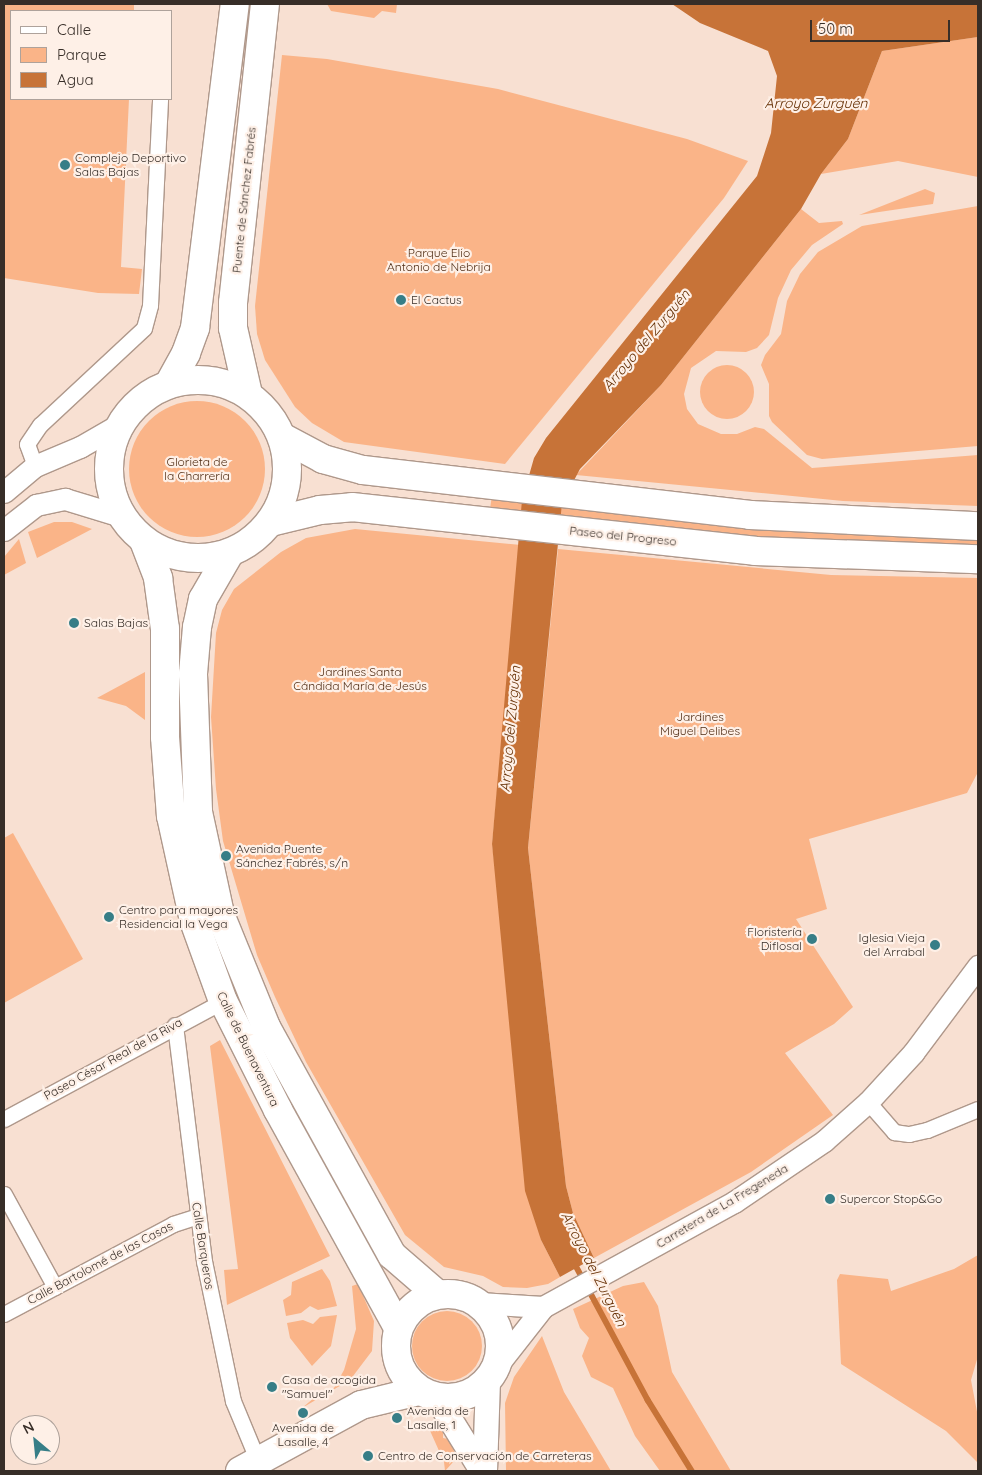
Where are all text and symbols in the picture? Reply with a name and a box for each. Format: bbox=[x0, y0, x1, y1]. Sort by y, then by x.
legend bbox=[10, 10, 172, 100]
scale bar bbox=[812, 10, 952, 42]
text: 50 m bbox=[818, 19, 853, 38]
text: Calle bbox=[57, 20, 91, 39]
text: Parque bbox=[57, 45, 107, 64]
text: Agua bbox=[57, 70, 94, 89]
water label: Arroyo Zurguén bbox=[765, 95, 867, 111]
street label: Puente de Sánchez Fabrés bbox=[229, 126, 259, 274]
place label: Complejo Deportivo Salas Bajas bbox=[75, 151, 186, 179]
marker: Complejo Deportivo Salas Bajas bbox=[59, 159, 71, 171]
park label: Parque Elio Antonio de Nebrija bbox=[387, 246, 491, 274]
water label: Arroyo del Zurguén bbox=[599, 286, 693, 394]
place label: El Cactus bbox=[411, 293, 462, 307]
marker: El Cactus bbox=[395, 294, 407, 306]
park label: Glorieta de la Charrería bbox=[164, 455, 230, 483]
street label: Paseo del Progreso bbox=[569, 523, 677, 549]
place label: Salas Bajas bbox=[84, 616, 148, 630]
marker: Salas Bajas bbox=[68, 617, 80, 629]
park label: Jardines Santa Cándida María de Jesús bbox=[293, 665, 427, 693]
water label: Arroyo del Zurguén bbox=[496, 665, 524, 793]
park label: Jardines Miguel Delibes bbox=[660, 710, 740, 738]
place label: Avenida Puente Sánchez Fabrés, s/n bbox=[236, 842, 348, 870]
marker: Avenida Puente Sánchez Fabrés, s/n bbox=[220, 850, 232, 862]
place label: Centro para mayores Residencial la Vega bbox=[119, 903, 238, 931]
marker: Centro para mayores Residencial la Vega bbox=[103, 911, 115, 923]
place label: Floristería Diflosal bbox=[747, 925, 802, 953]
place label: Iglesia Vieja del Arrabal bbox=[859, 931, 925, 959]
marker: Floristería Diflosal bbox=[806, 933, 818, 945]
marker: Iglesia Vieja del Arrabal bbox=[929, 939, 941, 951]
street label: Calle de Buenaventura bbox=[214, 989, 282, 1109]
street label: Paseo César Real de la Riva bbox=[41, 1015, 185, 1103]
street label: Carretera de La Fregeneda bbox=[654, 1161, 790, 1251]
place label: Supercor Stop&Go bbox=[840, 1192, 942, 1206]
marker: Supercor Stop&Go bbox=[824, 1193, 836, 1205]
street label: Calle Barqueros bbox=[189, 1201, 217, 1291]
water label: Arroyo del Zurguén bbox=[558, 1209, 630, 1329]
street label: Calle Bartolomé de las Casas bbox=[25, 1219, 175, 1307]
place label: Casa de acogida "Samuel" bbox=[282, 1373, 376, 1401]
marker: Casa de acogida "Samuel" bbox=[266, 1381, 278, 1393]
place label: Avenida de Lasalle, 1 bbox=[407, 1404, 469, 1432]
marker: Avenida de Lasalle, 4 bbox=[297, 1407, 309, 1419]
marker: Avenida de Lasalle, 1 bbox=[391, 1412, 403, 1424]
north arrow bbox=[10, 1415, 60, 1465]
text: N bbox=[20, 1417, 37, 1438]
place label: Avenida de Lasalle, 4 bbox=[272, 1421, 334, 1449]
place label: Centro de Conservación de Carreteras bbox=[378, 1449, 592, 1463]
marker: Centro de Conservación de Carreteras bbox=[362, 1450, 374, 1462]

